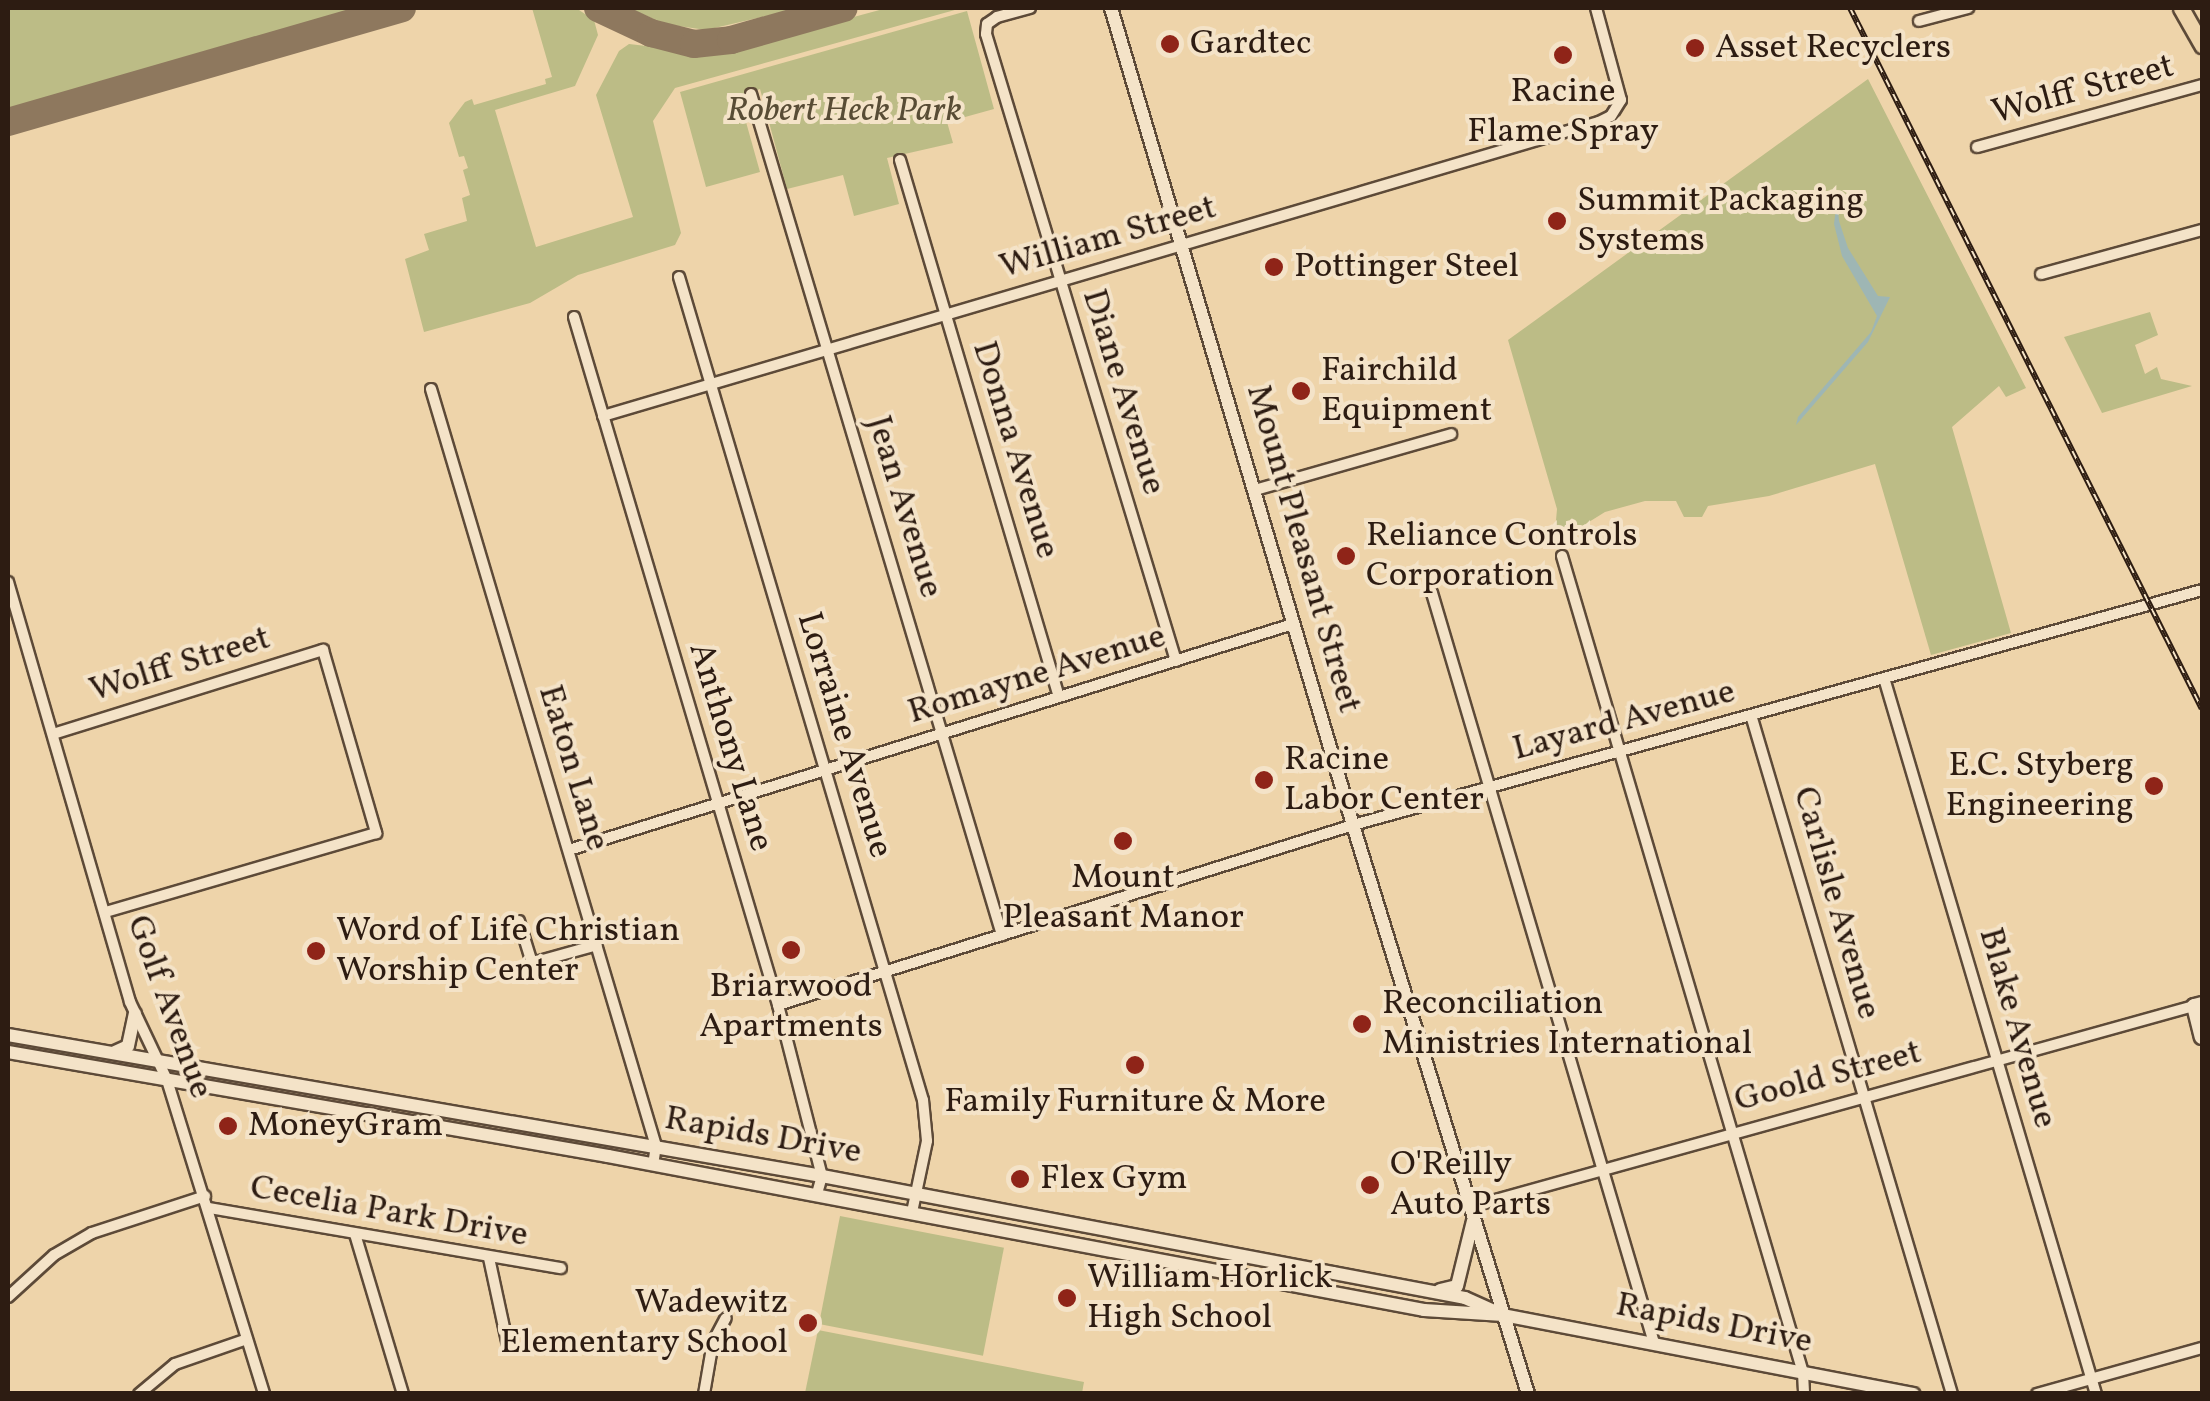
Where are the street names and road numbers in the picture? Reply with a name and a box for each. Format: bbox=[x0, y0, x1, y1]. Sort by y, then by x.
street label: Wolff Street bbox=[1989, 46, 2177, 134]
street label: William Street bbox=[995, 187, 1221, 289]
street label: Diane Avenue bbox=[1072, 284, 1174, 500]
street label: Donna Avenue bbox=[962, 336, 1068, 564]
street label: Mount Pleasant Street bbox=[1236, 380, 1370, 718]
street label: Jean Avenue bbox=[856, 411, 952, 603]
street label: Lorraine Avenue bbox=[787, 607, 901, 863]
street label: Romayne Avenue bbox=[903, 616, 1171, 734]
street label: Wolff Street bbox=[86, 618, 274, 712]
street label: Anthony Lane bbox=[678, 637, 782, 857]
street label: Layard Avenue bbox=[1508, 671, 1740, 771]
street label: Eaton Lane bbox=[528, 680, 618, 856]
street label: Carlisle Avenue bbox=[1783, 782, 1889, 1024]
street label: Golf Avenue bbox=[117, 912, 221, 1102]
street label: Blake Avenue bbox=[1968, 923, 2066, 1133]
street label: Goold Street bbox=[1730, 1032, 1926, 1122]
street label: Rapids Drive bbox=[661, 1098, 865, 1174]
street label: Cecelia Park Drive bbox=[247, 1167, 531, 1257]
street label: Rapids Drive bbox=[1612, 1284, 1816, 1364]

